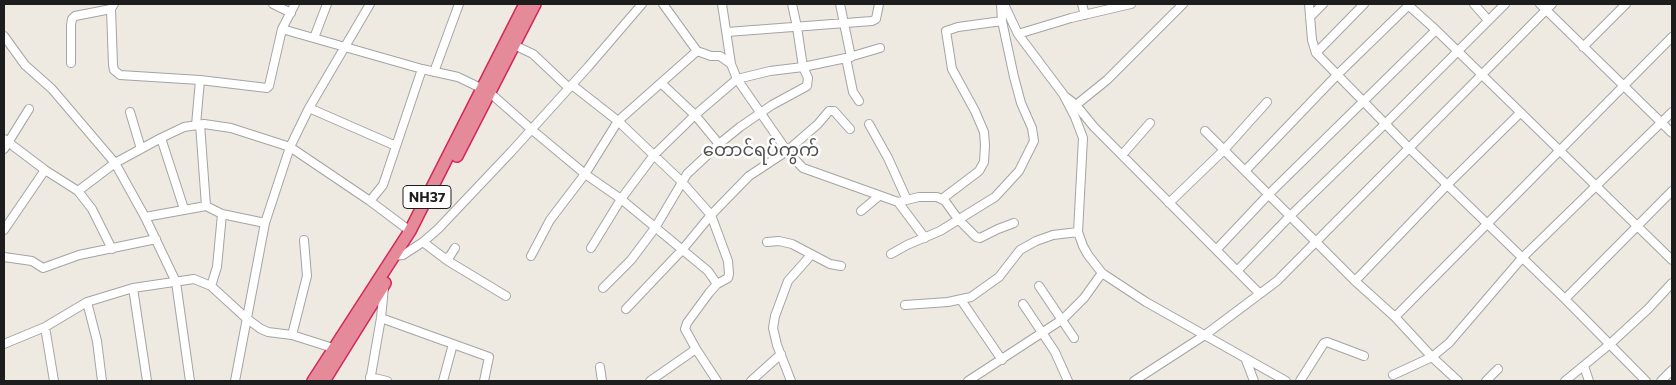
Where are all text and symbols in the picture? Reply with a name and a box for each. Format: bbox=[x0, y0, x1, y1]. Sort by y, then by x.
district label: တောင်ရပ်ကွက် bbox=[703, 139, 819, 161]
road number: NH37 bbox=[403, 186, 451, 208]

